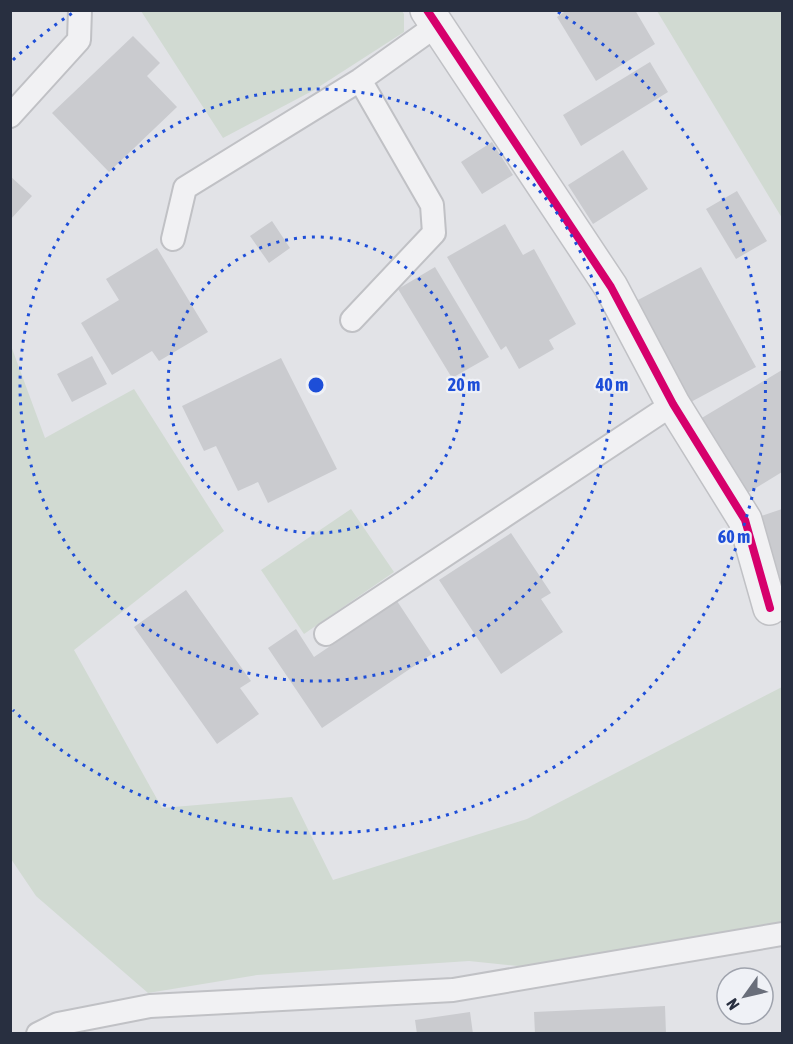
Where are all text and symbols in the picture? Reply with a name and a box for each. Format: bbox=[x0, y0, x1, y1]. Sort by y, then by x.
text: 20 m bbox=[448, 374, 480, 395]
text: 40 m bbox=[595, 374, 628, 395]
centre of rings bbox=[306, 375, 326, 395]
text: 60 m bbox=[718, 526, 750, 547]
north arrow bbox=[715, 966, 775, 1026]
text: N bbox=[722, 995, 743, 1013]

